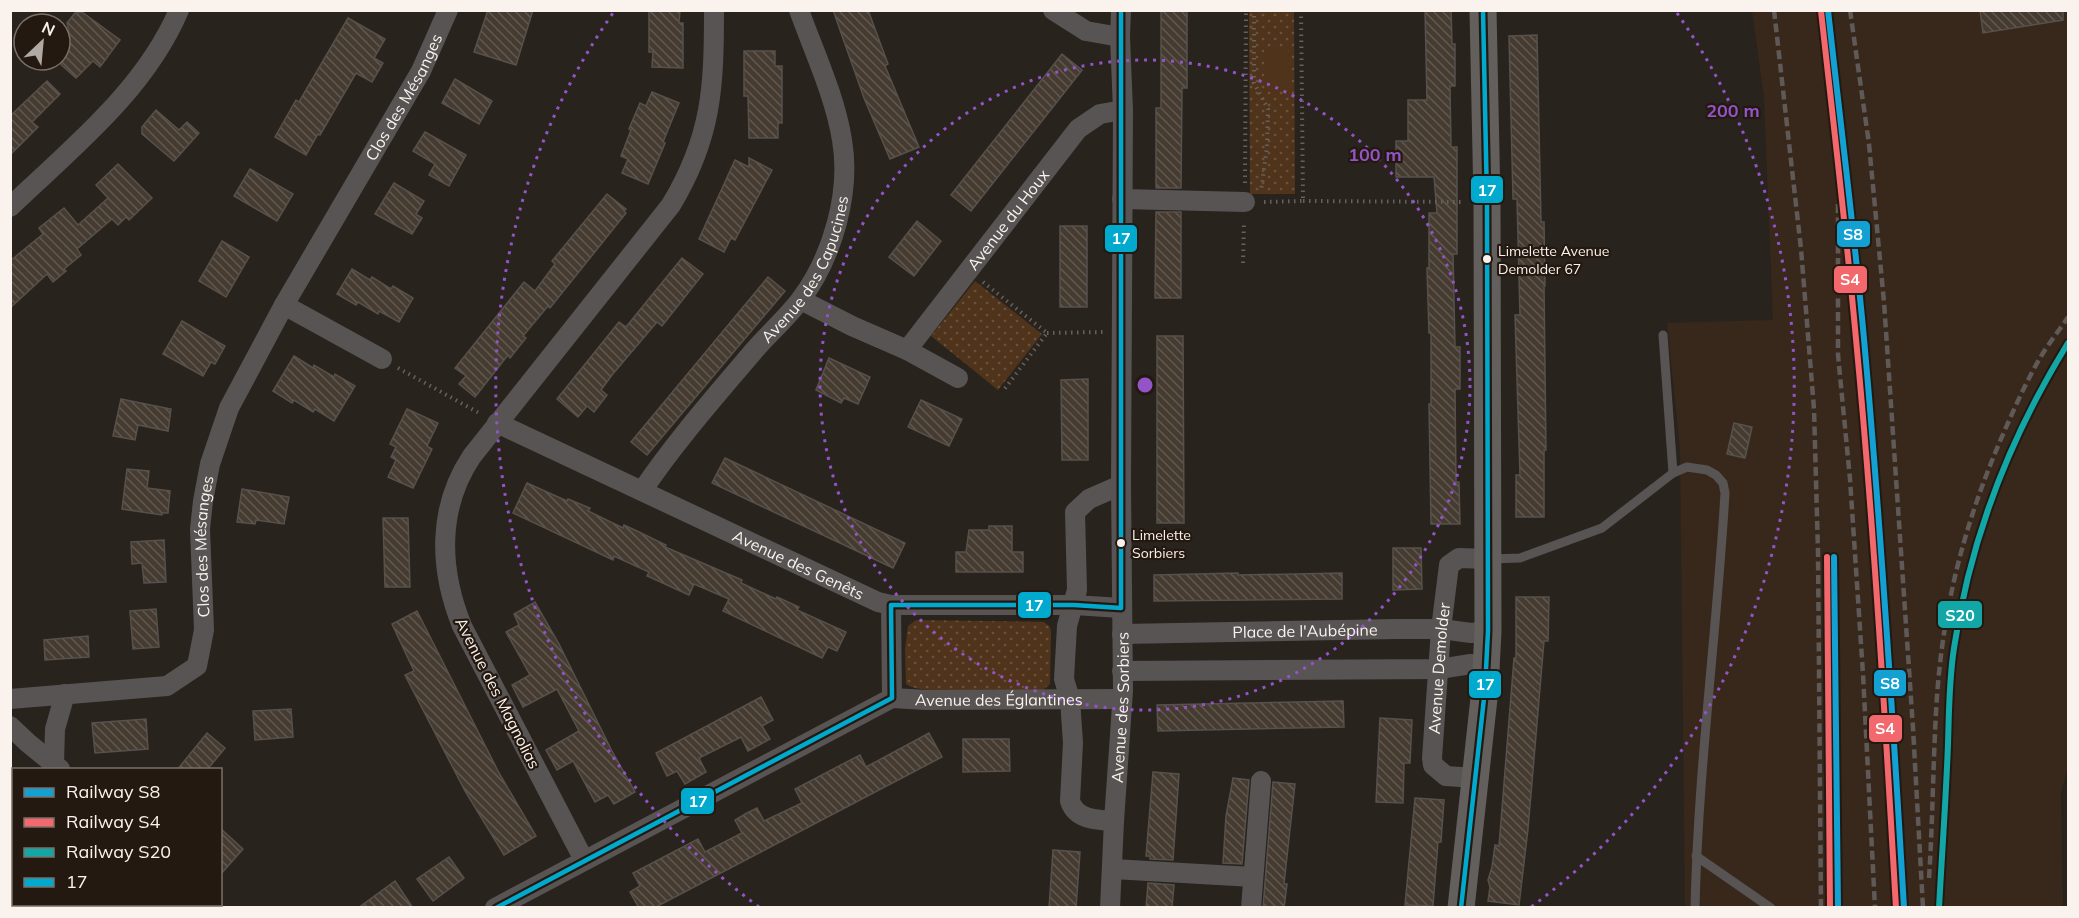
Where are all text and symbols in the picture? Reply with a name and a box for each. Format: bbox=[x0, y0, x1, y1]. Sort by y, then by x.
north arrow bbox=[12, 12, 72, 72]
text: N bbox=[39, 17, 58, 40]
street label: Clos des Mésanges bbox=[361, 30, 446, 164]
text: 200 m bbox=[1706, 99, 1760, 122]
text: 100 m bbox=[1348, 143, 1402, 166]
street label: Avenue du Houx bbox=[963, 165, 1054, 274]
line badge: 17 bbox=[1470, 175, 1504, 204]
text: 17 bbox=[1477, 180, 1497, 200]
street label: Avenue des Capucines bbox=[757, 194, 852, 347]
line badge: S8 bbox=[1836, 220, 1871, 248]
line badge: 17 bbox=[1104, 224, 1138, 253]
text: S8 bbox=[1843, 224, 1863, 244]
text: 17 bbox=[1111, 228, 1131, 248]
place label: Limelette Avenue Demolder 67 bbox=[1498, 242, 1609, 278]
marker: Limelette Avenue Demolder 67 bbox=[1481, 253, 1493, 265]
line badge: S4 bbox=[1833, 265, 1868, 294]
text: S4 bbox=[1840, 269, 1860, 289]
centre of rings bbox=[1135, 375, 1155, 395]
street label: Clos des Mésanges bbox=[190, 474, 218, 618]
street label: Avenue des Genêts bbox=[730, 525, 867, 604]
place label: Limelette Sorbiers bbox=[1132, 526, 1191, 562]
marker: Limelette Sorbiers bbox=[1115, 537, 1127, 549]
line badge: 17 bbox=[1017, 591, 1052, 619]
text: 17 bbox=[1024, 595, 1044, 615]
line badge: S20 bbox=[1937, 600, 1983, 629]
street label: Avenue Demolder bbox=[1424, 601, 1454, 735]
text: S20 bbox=[1945, 605, 1975, 625]
street label: Avenue des Magnolias bbox=[451, 614, 545, 772]
street label: Place de l'Aubépine bbox=[1232, 619, 1378, 642]
street label: Avenue des Sorbiers bbox=[1107, 632, 1133, 783]
line badge: S8 bbox=[1873, 669, 1907, 697]
line badge: 17 bbox=[1468, 670, 1502, 699]
text: S8 bbox=[1880, 673, 1900, 693]
text: 17 bbox=[1475, 674, 1495, 694]
street label: Avenue des Églantines bbox=[914, 689, 1083, 710]
line badge: S4 bbox=[1868, 714, 1903, 743]
text: S4 bbox=[1875, 718, 1895, 738]
legend bbox=[12, 768, 222, 906]
text: Railway S8 bbox=[66, 780, 160, 803]
line badge: 17 bbox=[680, 787, 715, 815]
text: 17 bbox=[688, 791, 708, 811]
text: Railway S4 bbox=[66, 810, 160, 833]
text: Railway S20 bbox=[66, 840, 171, 863]
text: 17 bbox=[66, 870, 88, 893]

